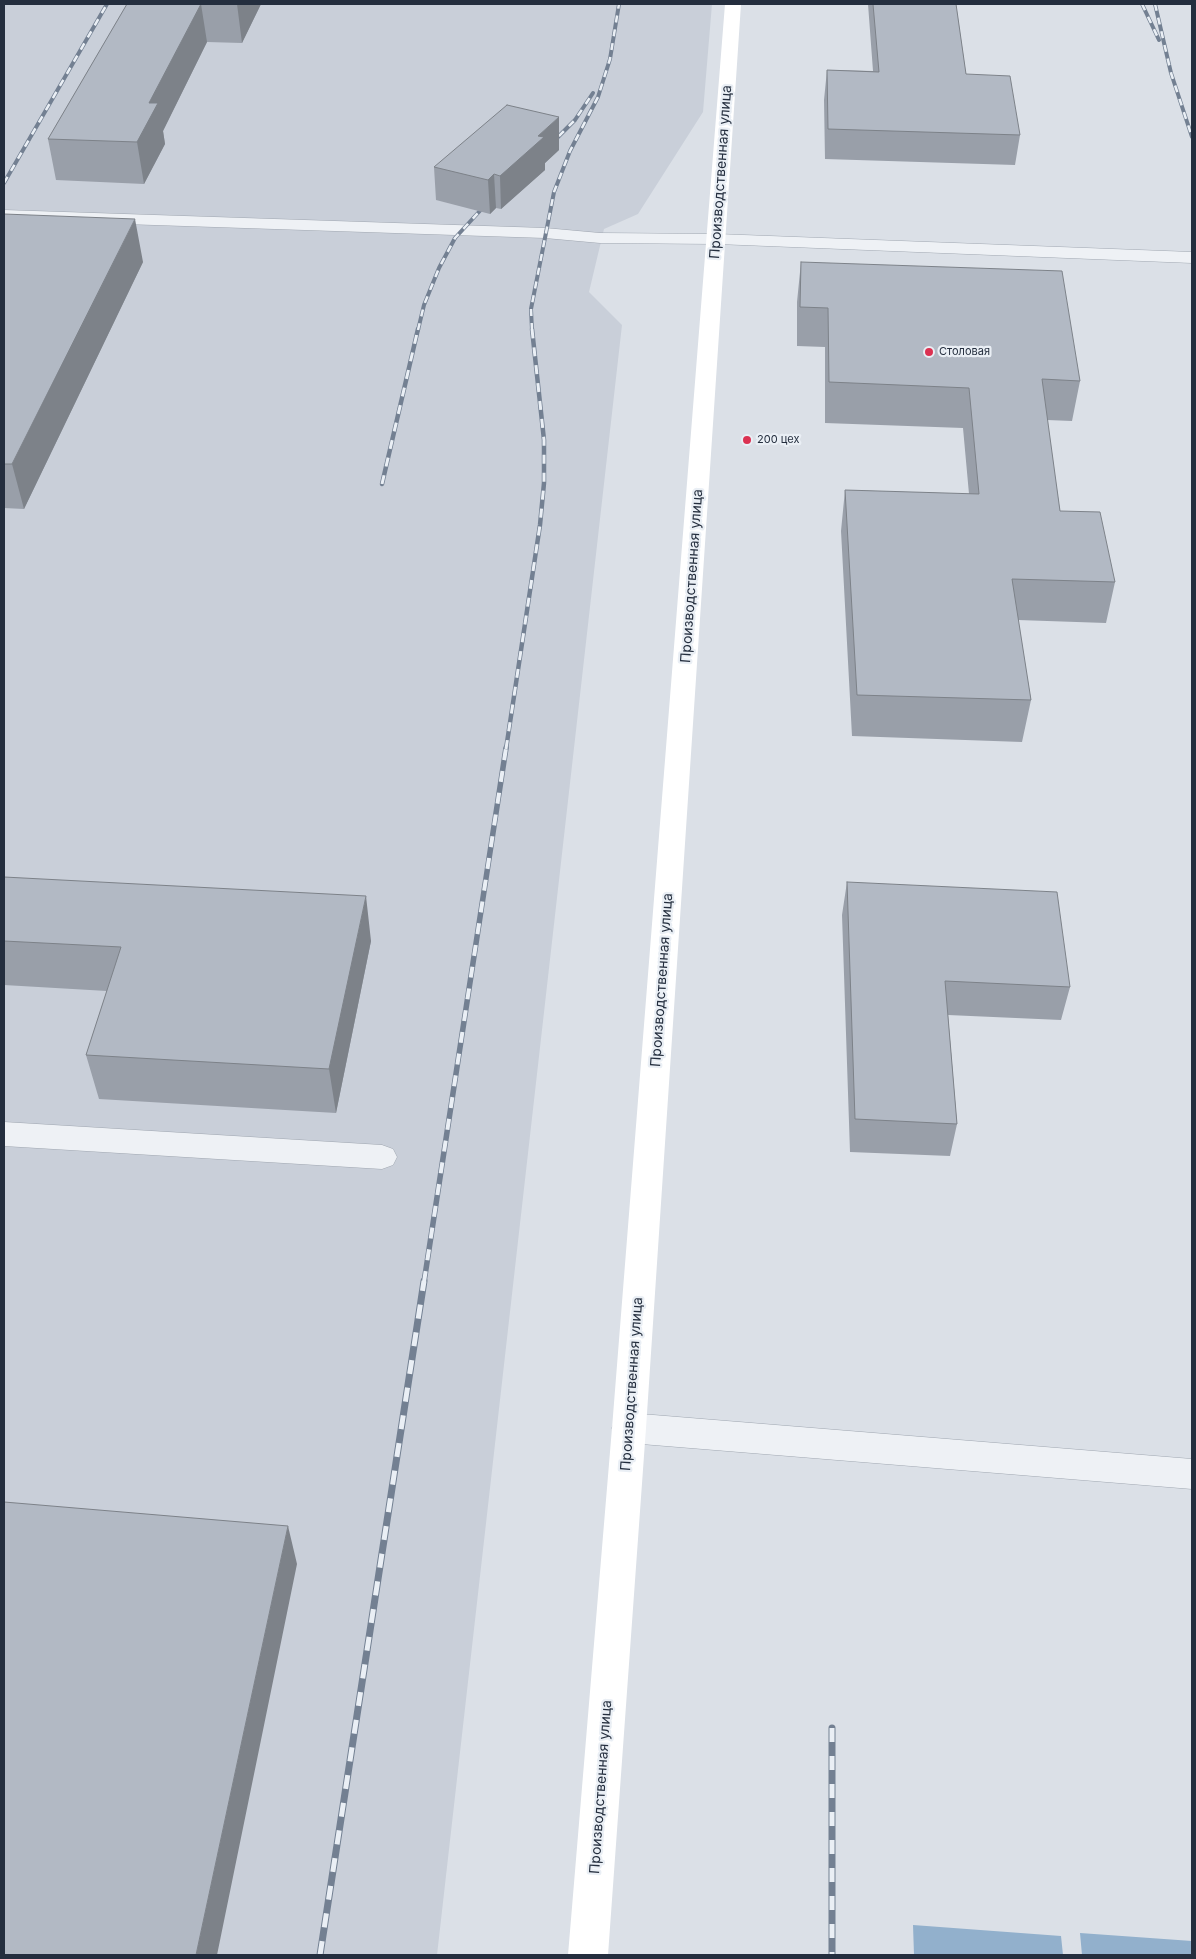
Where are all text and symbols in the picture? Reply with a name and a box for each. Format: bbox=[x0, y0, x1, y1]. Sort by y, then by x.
street label: Производственная улица bbox=[707, 84, 735, 260]
place label: Cтоловая bbox=[939, 345, 990, 359]
marker: Cтоловая bbox=[923, 346, 935, 358]
place label: 200 цех bbox=[757, 433, 799, 447]
marker: 200 цех bbox=[741, 434, 753, 446]
street label: Производственная улица bbox=[678, 488, 706, 664]
street label: Производственная улица bbox=[648, 892, 676, 1068]
street label: Производственная улица bbox=[618, 1296, 646, 1472]
street label: Производственная улица bbox=[587, 1699, 615, 1875]

